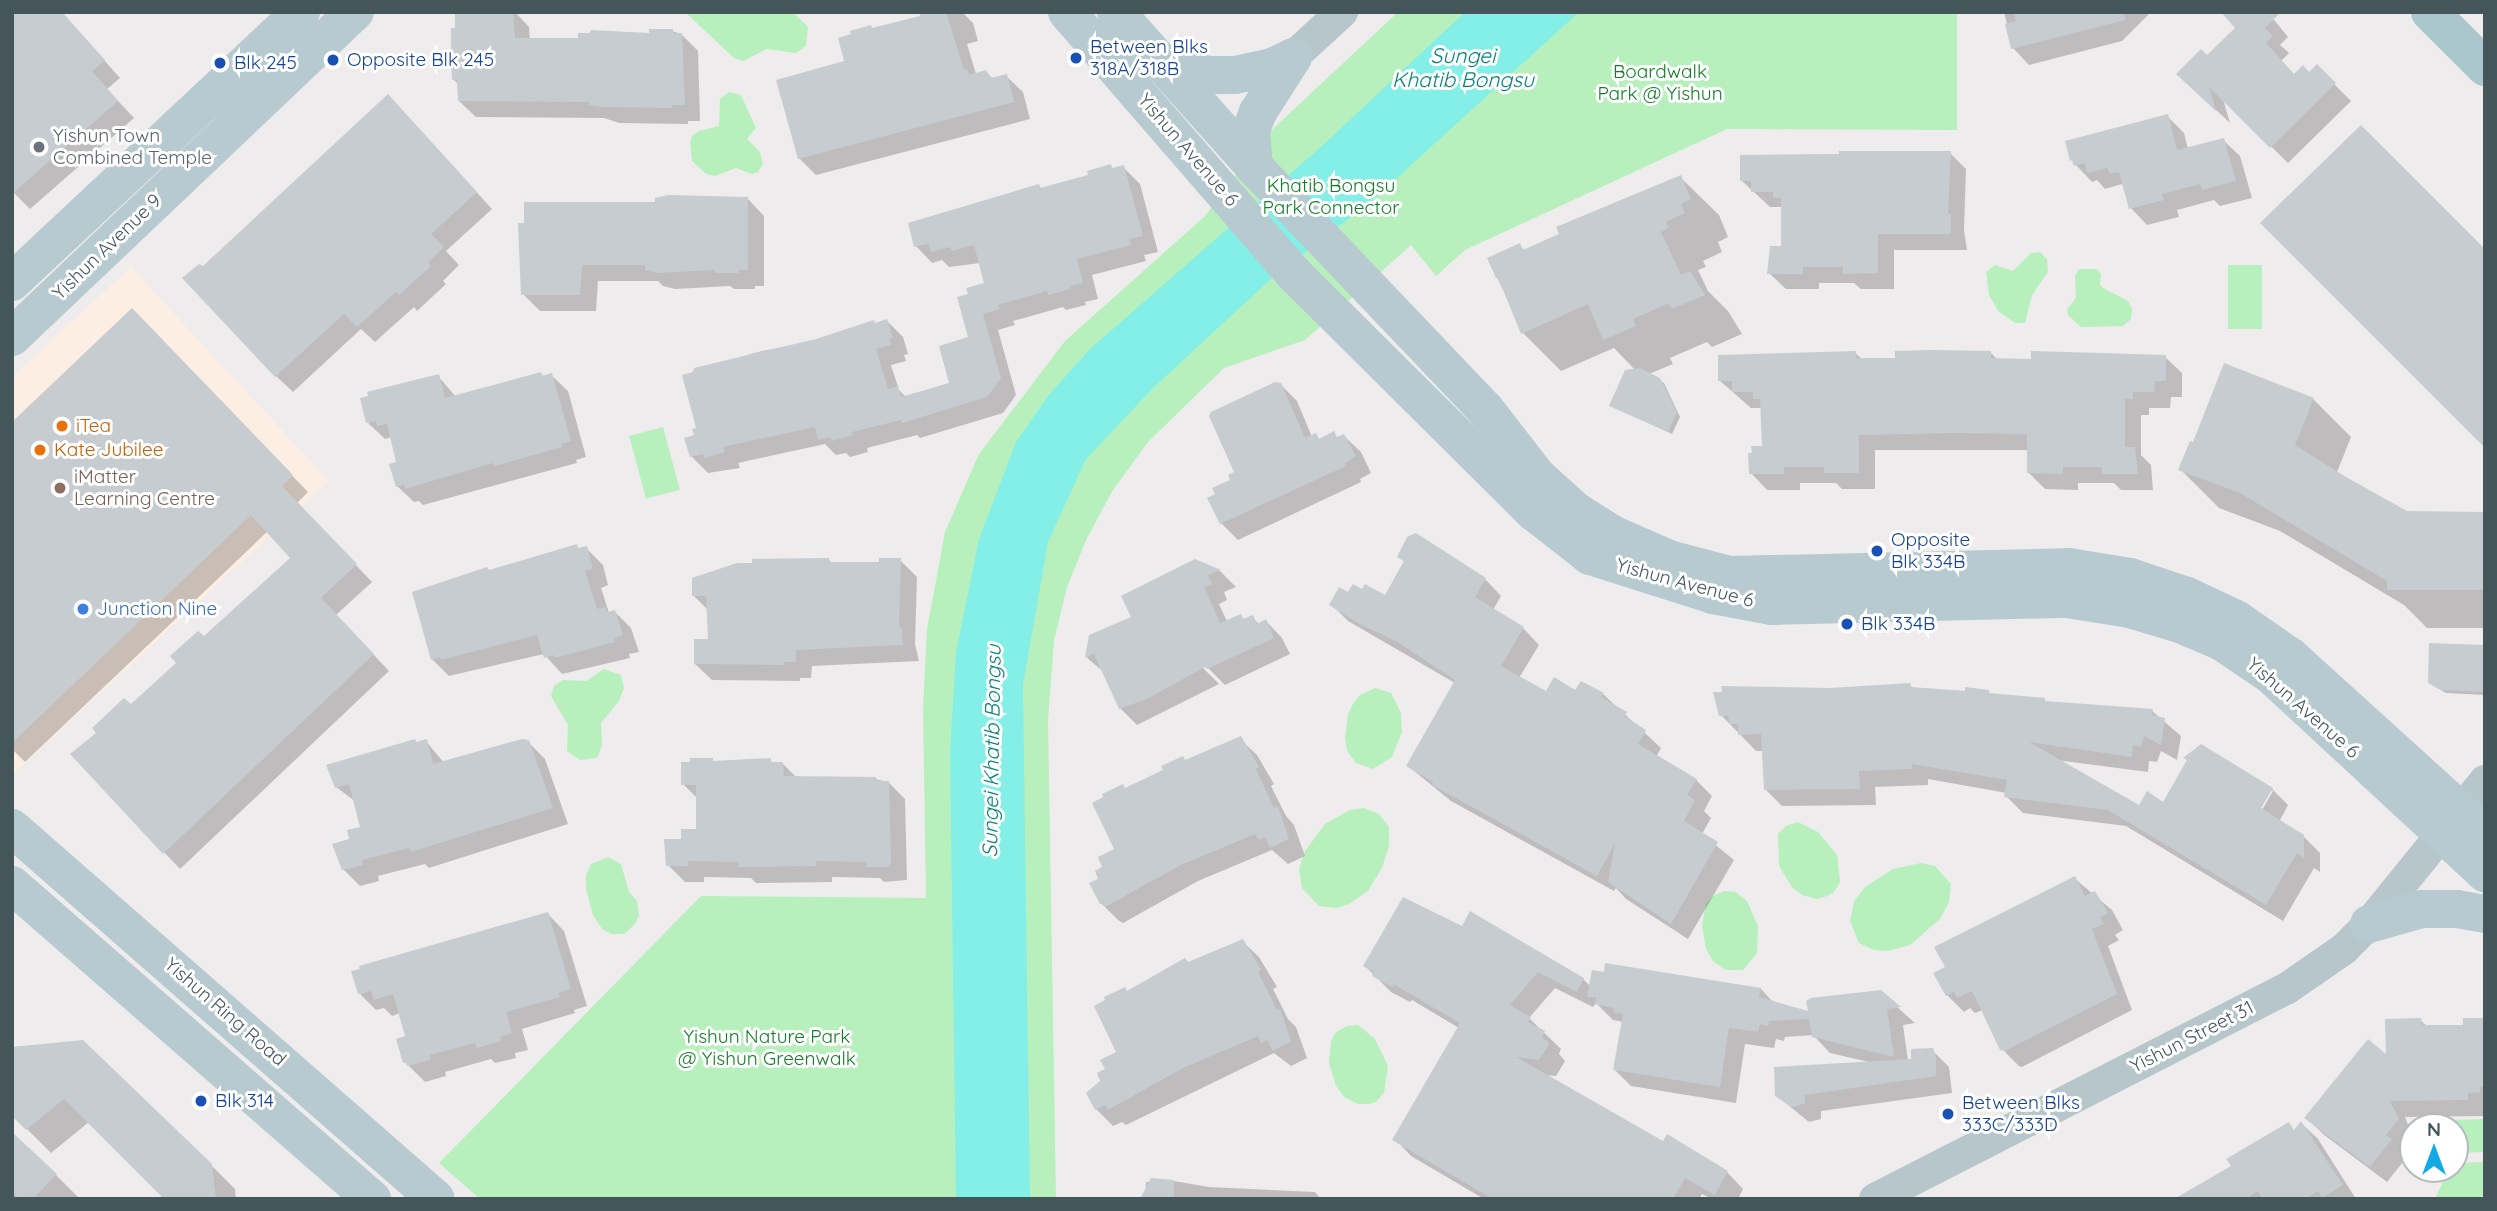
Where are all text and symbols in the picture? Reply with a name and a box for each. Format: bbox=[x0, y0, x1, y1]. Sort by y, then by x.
place label: Between Blks 318A/318B bbox=[1090, 36, 1208, 80]
water label: Sungei Khatib Bongsu bbox=[1392, 42, 1534, 92]
place label: Opposite Blk 245 bbox=[347, 49, 494, 71]
marker: Between Blks 318A/318B bbox=[1068, 50, 1084, 66]
place label: Blk 245 bbox=[234, 52, 297, 74]
marker: Opposite Blk 245 bbox=[325, 52, 341, 68]
marker: Blk 245 bbox=[212, 55, 228, 71]
park label: Boardwalk Park @ Yishun bbox=[1597, 61, 1723, 105]
street label: Yishun Avenue 6 bbox=[1133, 89, 1243, 211]
place label: Yishun Town Combined Temple bbox=[53, 125, 212, 169]
marker: Yishun Town Combined Temple bbox=[31, 139, 47, 155]
park label: Khatib Bongsu Park Connector bbox=[1263, 175, 1399, 219]
street label: Yishun Avenue 9 bbox=[48, 189, 166, 305]
place label: iTea bbox=[76, 415, 111, 437]
marker: iTea bbox=[54, 418, 70, 434]
place label: Kate Jubilee bbox=[54, 439, 164, 461]
marker: Kate Jubilee bbox=[32, 442, 48, 458]
place label: iMatter Learning Centre bbox=[74, 466, 215, 510]
marker: iMatter Learning Centre bbox=[52, 480, 68, 496]
place label: Opposite Blk 334B bbox=[1891, 529, 1970, 573]
marker: Opposite Blk 334B bbox=[1869, 543, 1885, 559]
street label: Yishun Avenue 6 bbox=[1614, 554, 1756, 612]
place label: Junction Nine bbox=[97, 598, 217, 620]
marker: Junction Nine bbox=[75, 601, 91, 617]
place label: Blk 334B bbox=[1861, 613, 1935, 635]
marker: Blk 334B bbox=[1839, 616, 1855, 632]
water label: Sungei Khatib Bongsu bbox=[977, 644, 1005, 858]
street label: Yishun Avenue 6 bbox=[2242, 653, 2364, 763]
street label: Yishun Ring Road bbox=[160, 953, 290, 1071]
street label: Yishun Street 31 bbox=[2126, 996, 2258, 1078]
park label: Yishun Nature Park @ Yishun Greenwalk bbox=[678, 1026, 856, 1070]
place label: Blk 314 bbox=[215, 1090, 274, 1112]
place label: Between Blks 333C/333D bbox=[1962, 1092, 2080, 1136]
marker: Blk 314 bbox=[193, 1093, 209, 1109]
marker: Between Blks 333C/333D bbox=[1940, 1106, 1956, 1122]
north arrow bbox=[2399, 1113, 2469, 1183]
text: N bbox=[2427, 1117, 2441, 1141]

